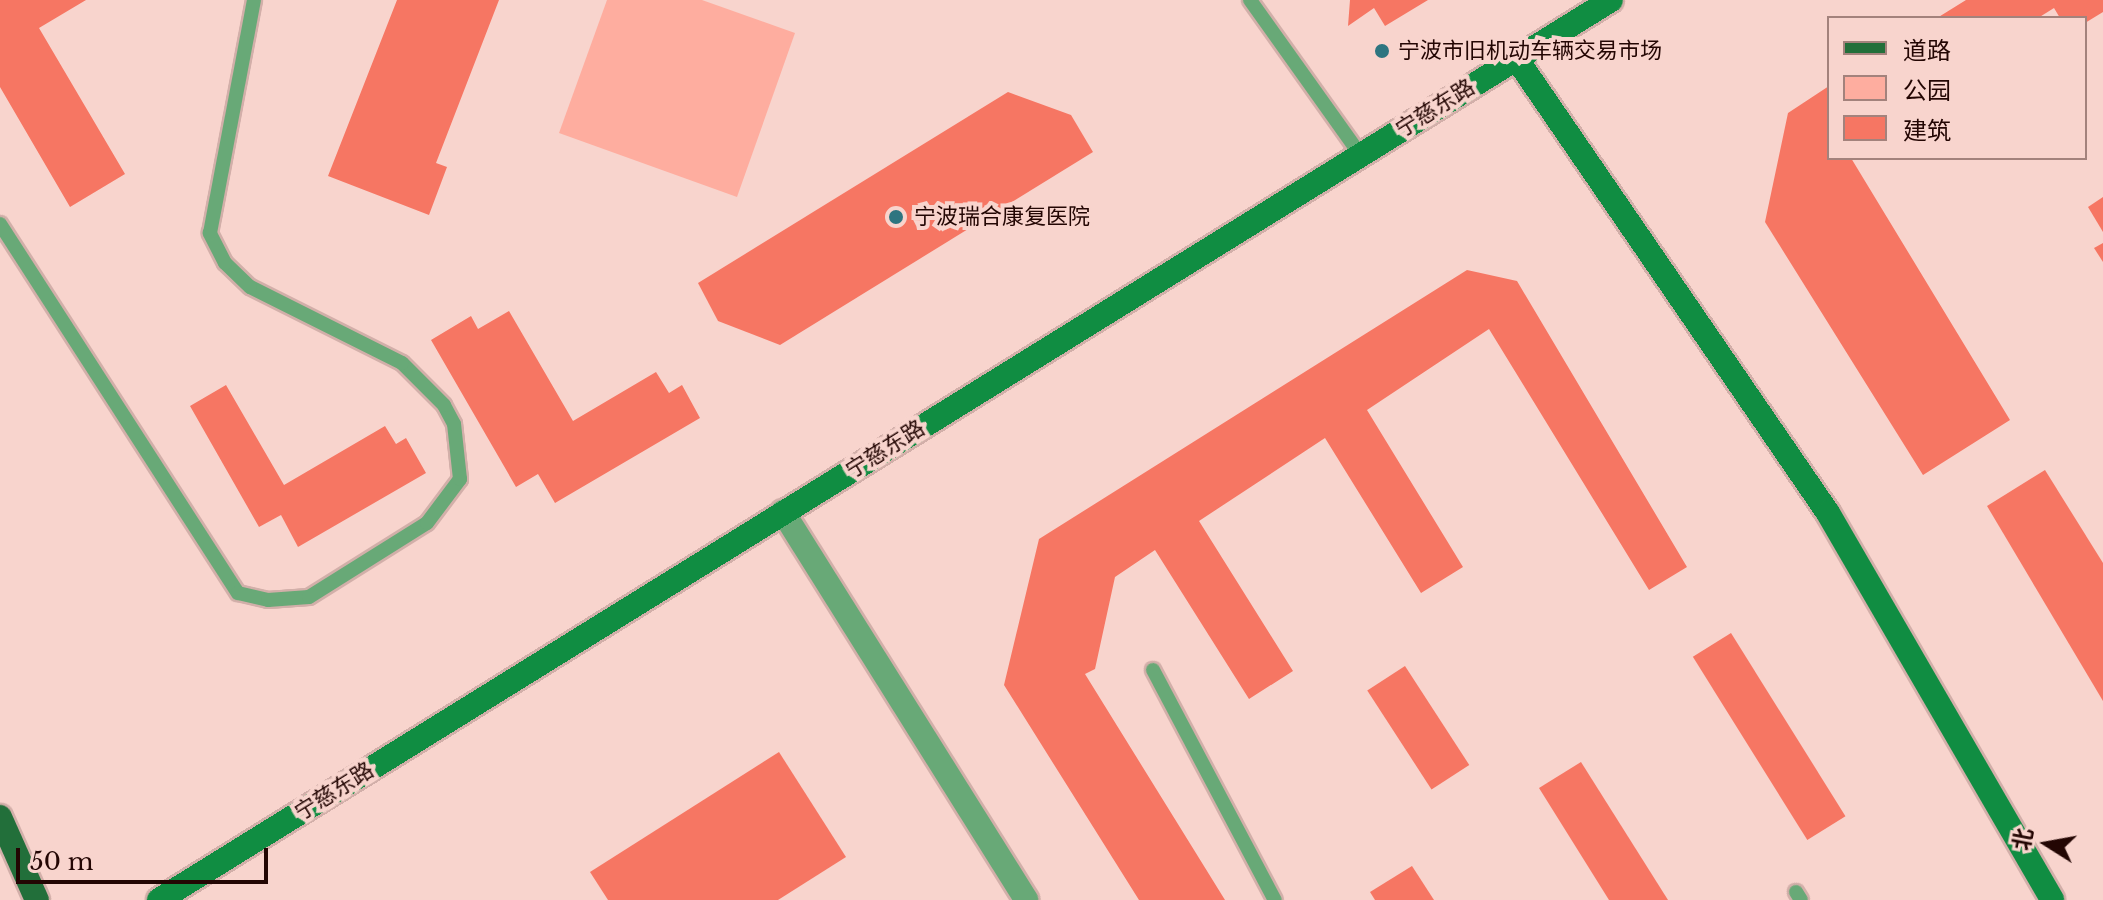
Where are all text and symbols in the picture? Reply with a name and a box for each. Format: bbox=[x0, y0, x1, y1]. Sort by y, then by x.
legend bbox=[1827, 16, 2087, 160]
text: 道路 bbox=[1903, 36, 1951, 65]
place label: 宁波市旧机动车辆交易市场 bbox=[1398, 38, 1662, 64]
marker: 宁波市旧机动车辆交易市场 bbox=[1373, 42, 1391, 60]
street label: 宁慈东路 bbox=[1391, 73, 1479, 143]
text: 公园 bbox=[1903, 76, 1951, 105]
text: 建筑 bbox=[1903, 116, 1951, 145]
place label: 宁波瑞合康复医院 bbox=[914, 204, 1090, 230]
marker: 宁波瑞合康复医院 bbox=[885, 206, 907, 228]
street label: 宁慈东路 bbox=[841, 414, 929, 484]
street label: 宁慈东路 bbox=[290, 756, 378, 826]
north arrow bbox=[2007, 804, 2087, 884]
text: 北 bbox=[2008, 826, 2038, 853]
scale bar bbox=[20, 832, 272, 882]
text: 50 m bbox=[30, 847, 93, 876]

